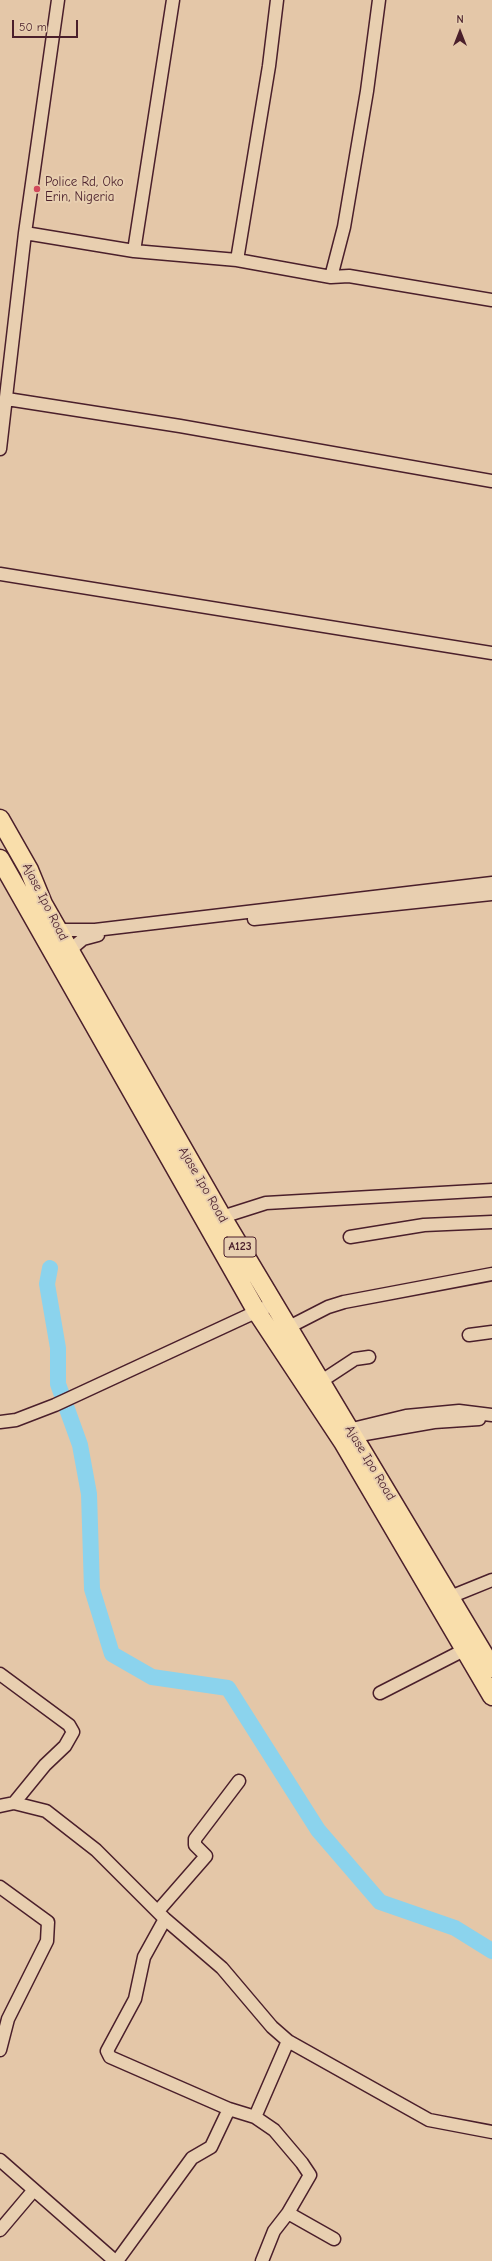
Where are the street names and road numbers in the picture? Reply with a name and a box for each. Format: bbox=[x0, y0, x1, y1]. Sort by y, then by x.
street label: Ajase Ipo Road bbox=[19, 861, 71, 943]
street label: Ajase Ipo Road bbox=[175, 1144, 231, 1226]
road number: A123 bbox=[224, 1237, 256, 1257]
street label: Ajase Ipo Road bbox=[341, 1423, 399, 1503]

